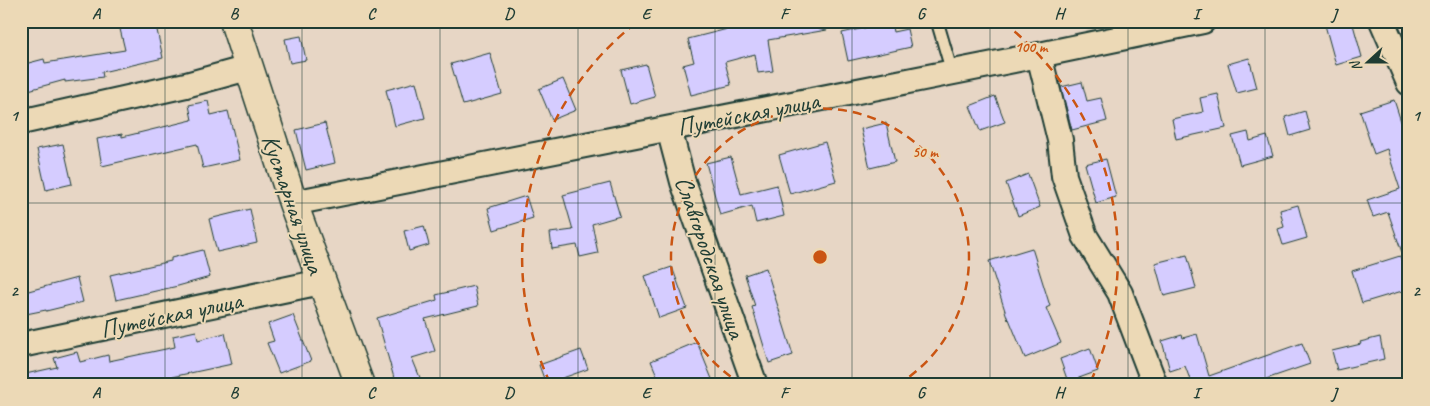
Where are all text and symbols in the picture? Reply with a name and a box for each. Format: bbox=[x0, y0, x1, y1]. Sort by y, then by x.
text: A bbox=[92, 4, 102, 24]
text: B bbox=[230, 4, 240, 24]
text: C bbox=[367, 4, 377, 24]
text: D bbox=[504, 4, 515, 24]
text: E bbox=[642, 4, 653, 24]
text: F bbox=[780, 4, 791, 24]
text: G bbox=[917, 4, 927, 24]
text: H bbox=[1054, 4, 1066, 24]
text: I bbox=[1193, 4, 1203, 24]
text: J bbox=[1330, 4, 1339, 24]
text: 100 m bbox=[1015, 38, 1049, 57]
north arrow bbox=[1342, 38, 1392, 88]
text: N bbox=[1346, 57, 1366, 74]
street label: Путейская улица bbox=[675, 84, 824, 143]
text: 1 bbox=[10, 106, 19, 126]
text: 1 bbox=[1412, 106, 1421, 126]
street label: Кустарная улица bbox=[254, 130, 333, 280]
text: 50 m bbox=[912, 143, 939, 162]
street label: Славгородская улица bbox=[667, 172, 753, 344]
centre of rings bbox=[811, 248, 829, 266]
text: 2 bbox=[10, 281, 19, 301]
text: 2 bbox=[1412, 281, 1421, 301]
street label: Путейская улица bbox=[98, 284, 247, 346]
text: A bbox=[92, 383, 102, 403]
text: B bbox=[230, 383, 240, 403]
text: C bbox=[367, 383, 377, 403]
text: D bbox=[504, 383, 515, 403]
text: E bbox=[642, 383, 653, 403]
text: F bbox=[780, 383, 791, 403]
text: G bbox=[917, 383, 927, 403]
text: H bbox=[1054, 383, 1066, 403]
text: I bbox=[1193, 383, 1203, 403]
text: J bbox=[1330, 383, 1339, 403]

